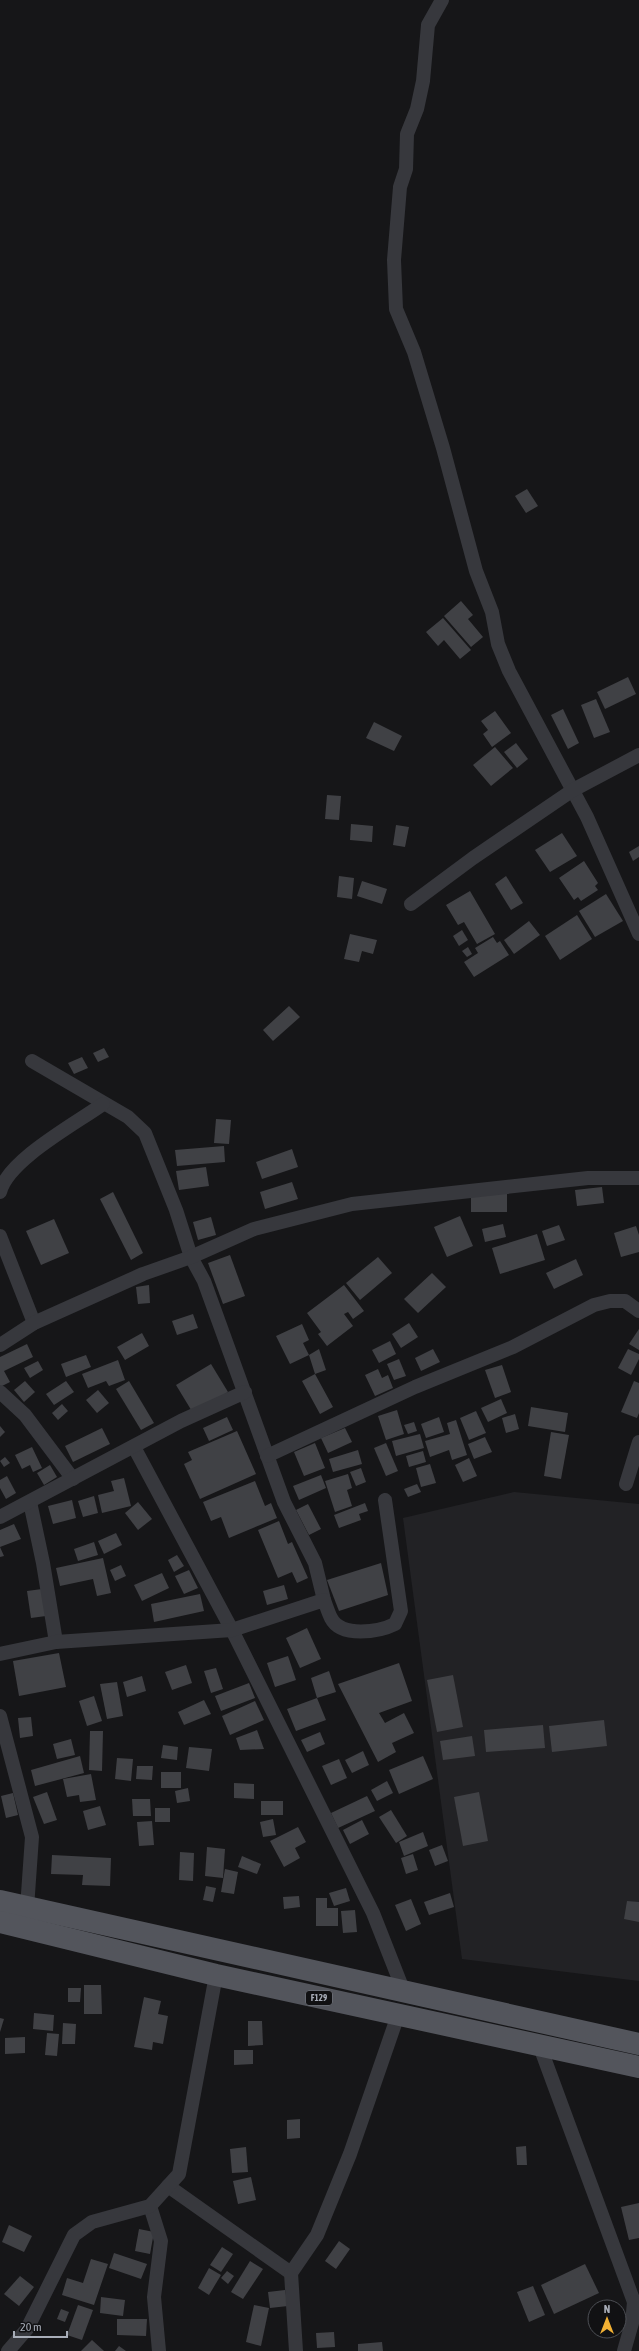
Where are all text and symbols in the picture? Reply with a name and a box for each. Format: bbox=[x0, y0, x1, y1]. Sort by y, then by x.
road number: F129 bbox=[306, 1991, 332, 2005]
north arrow bbox=[587, 2299, 627, 2339]
text: N bbox=[604, 2303, 610, 2315]
scale bar bbox=[14, 2313, 67, 2339]
text: 20 m bbox=[20, 2320, 42, 2334]

